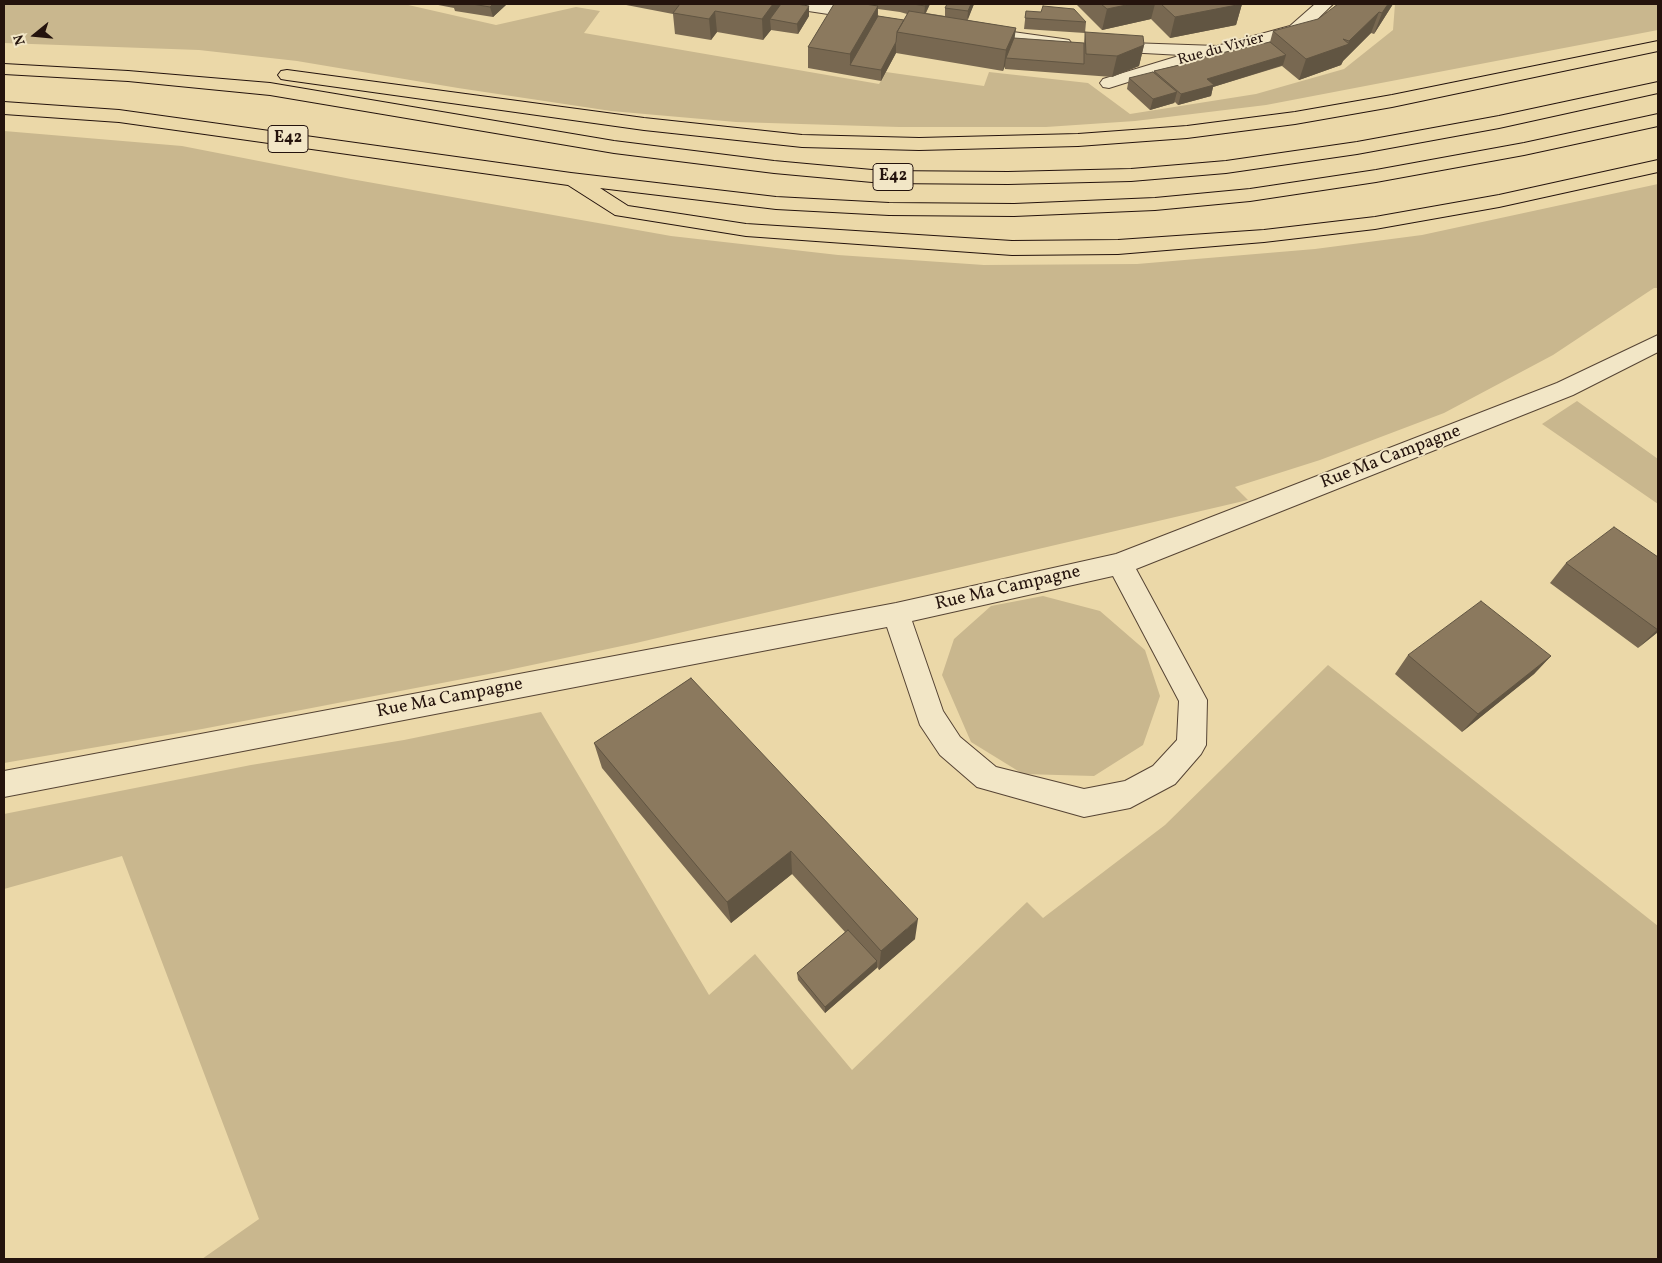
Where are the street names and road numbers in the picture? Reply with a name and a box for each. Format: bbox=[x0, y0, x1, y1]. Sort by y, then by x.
street label: Rue du Vivier bbox=[1176, 30, 1266, 70]
road number: E42 bbox=[268, 126, 308, 152]
road number: E42 bbox=[873, 163, 913, 190]
street label: Rue Ma Campagne bbox=[1318, 421, 1464, 495]
street label: Rue Ma Campagne bbox=[933, 562, 1083, 616]
street label: Rue Ma Campagne bbox=[375, 674, 525, 724]

